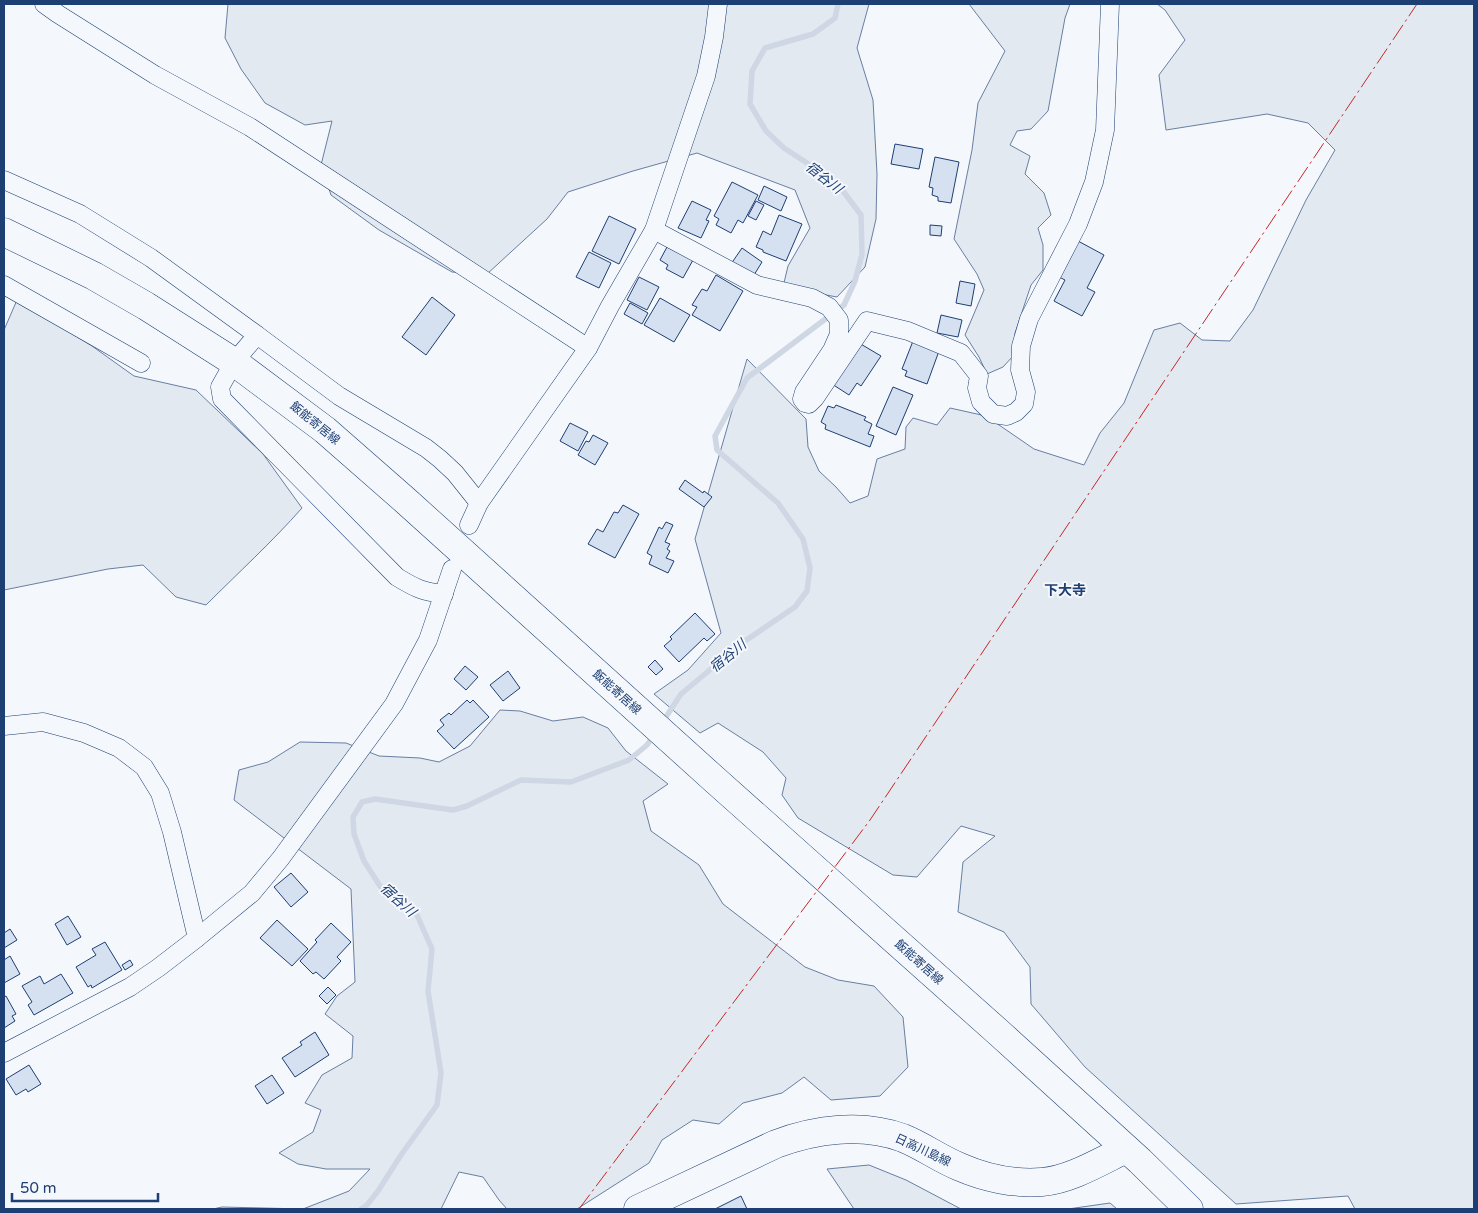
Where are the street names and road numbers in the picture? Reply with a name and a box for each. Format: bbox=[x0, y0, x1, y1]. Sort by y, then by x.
street label: 飯能寄居線 bbox=[287, 399, 343, 447]
street label: 飯能寄居線 bbox=[590, 667, 644, 717]
street label: 飯能寄居線 bbox=[892, 937, 946, 987]
street label: 日高川島線 bbox=[893, 1131, 953, 1169]

